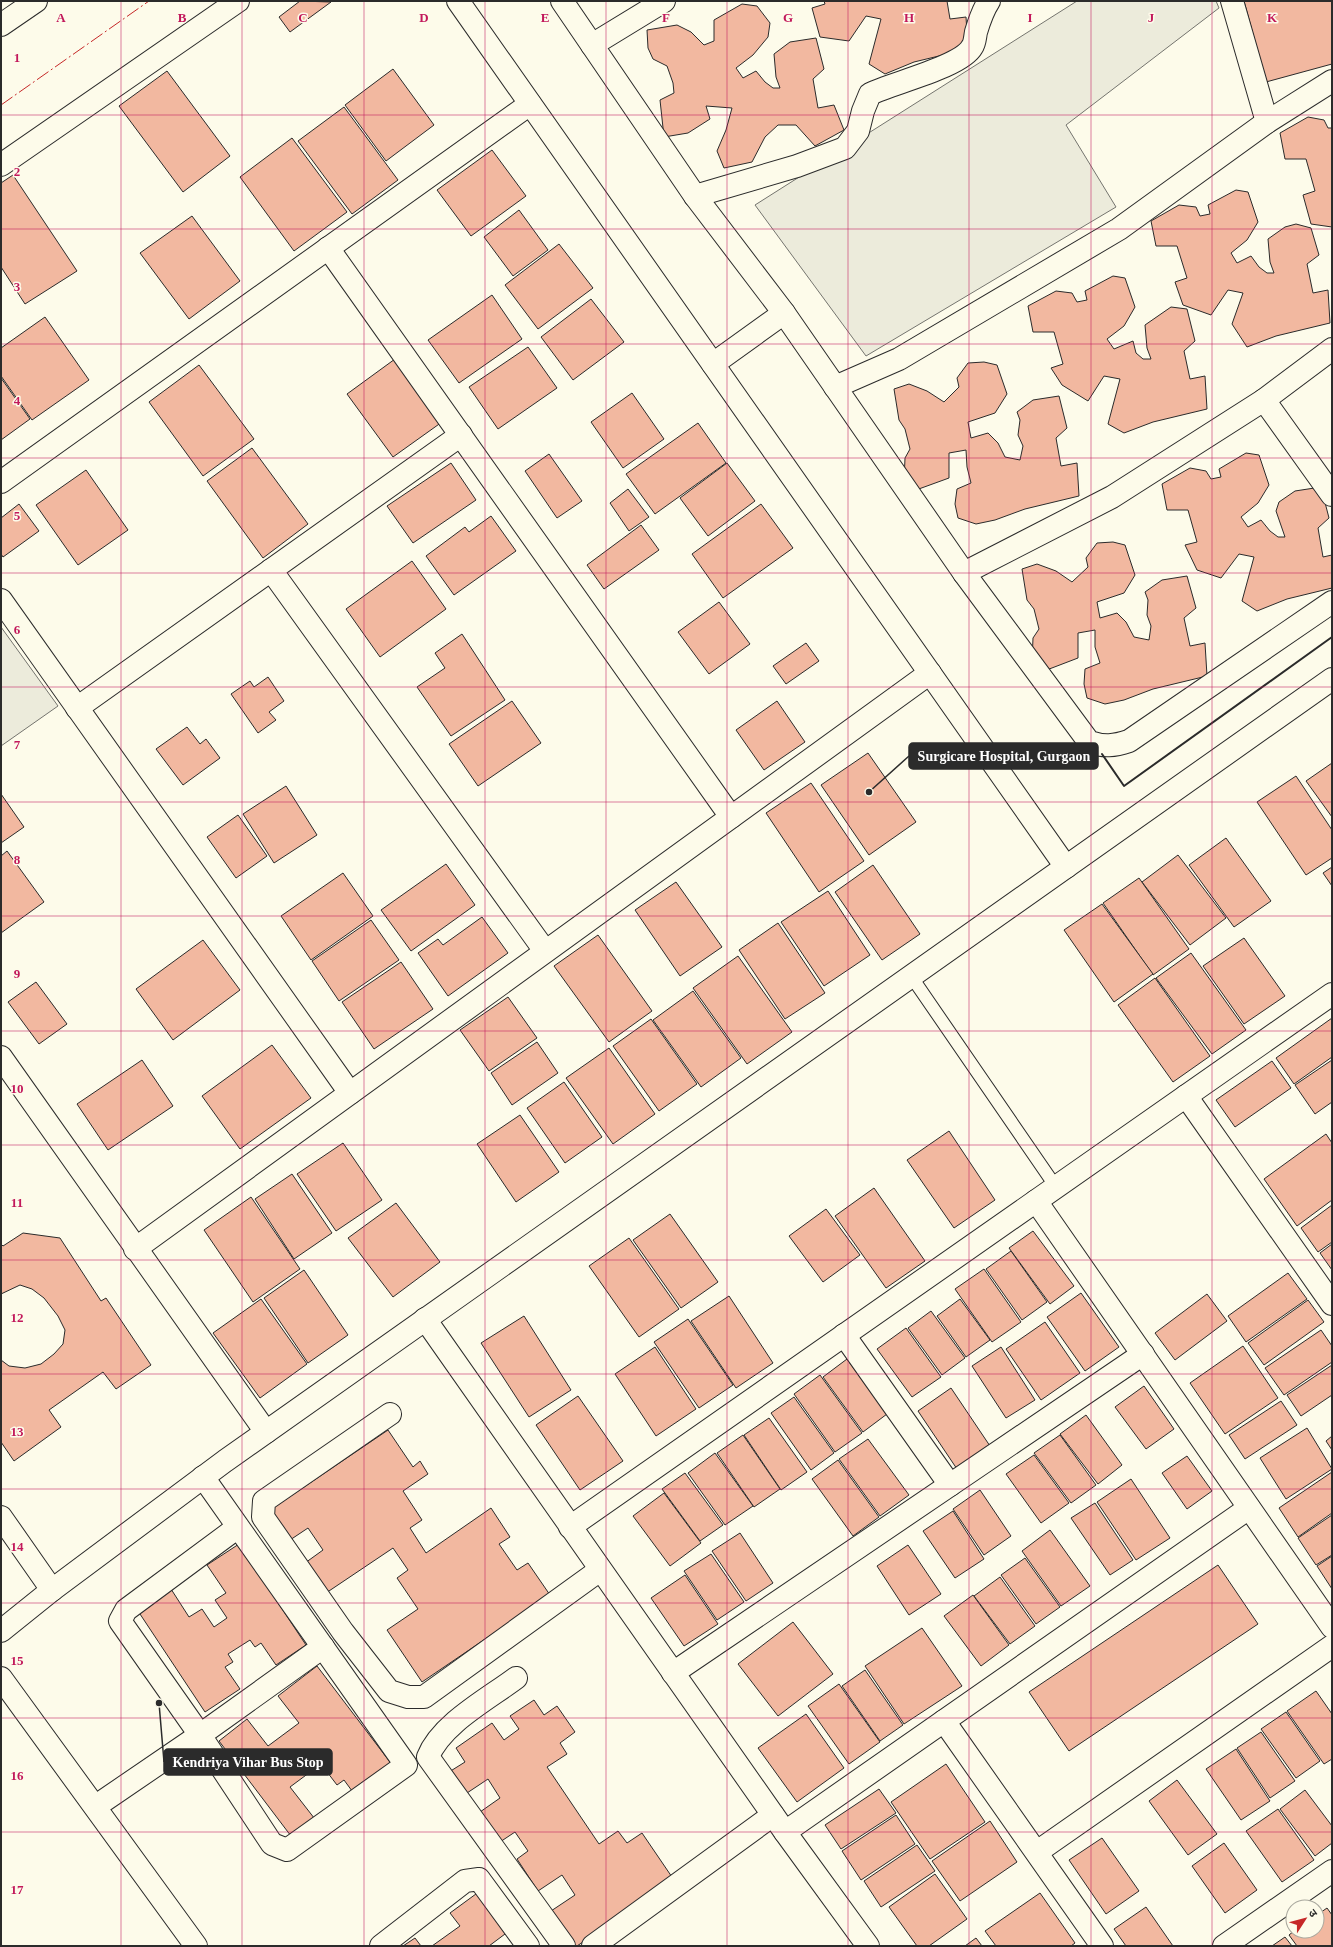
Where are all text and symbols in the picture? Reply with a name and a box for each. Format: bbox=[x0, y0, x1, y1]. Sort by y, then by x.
text: A bbox=[56, 10, 66, 25]
text: B bbox=[178, 10, 187, 25]
text: C bbox=[298, 10, 308, 25]
text: D bbox=[419, 10, 429, 25]
text: E bbox=[541, 10, 549, 25]
text: F bbox=[662, 10, 670, 25]
text: G bbox=[783, 10, 793, 25]
text: H bbox=[904, 10, 914, 25]
text: I bbox=[1027, 10, 1033, 25]
text: J bbox=[1148, 10, 1155, 25]
text: K bbox=[1267, 10, 1278, 25]
text: 1 bbox=[14, 50, 20, 65]
text: 2 bbox=[14, 164, 20, 179]
text: 3 bbox=[14, 279, 21, 294]
text: 4 bbox=[14, 393, 21, 408]
text: 5 bbox=[14, 508, 21, 523]
text: 6 bbox=[14, 622, 21, 637]
text: 7 bbox=[14, 737, 21, 752]
callout: Surgicare Hospital, Gurgaon bbox=[909, 743, 1098, 769]
text: Surgicare Hospital, Gurgaon bbox=[918, 749, 1091, 764]
text: 8 bbox=[14, 852, 21, 867]
text: 9 bbox=[14, 966, 21, 981]
text: 10 bbox=[11, 1081, 24, 1096]
text: 11 bbox=[11, 1195, 23, 1210]
text: 12 bbox=[11, 1310, 24, 1325]
text: 13 bbox=[11, 1424, 24, 1439]
text: 14 bbox=[11, 1539, 24, 1554]
text: 15 bbox=[11, 1653, 24, 1668]
callout: Kendriya Vihar Bus Stop bbox=[164, 1749, 332, 1775]
text: Kendriya Vihar Bus Stop bbox=[172, 1755, 324, 1770]
text: 16 bbox=[11, 1768, 24, 1783]
text: 17 bbox=[11, 1882, 24, 1897]
north arrow bbox=[1285, 1899, 1325, 1939]
text: उ bbox=[1306, 1907, 1320, 1920]

